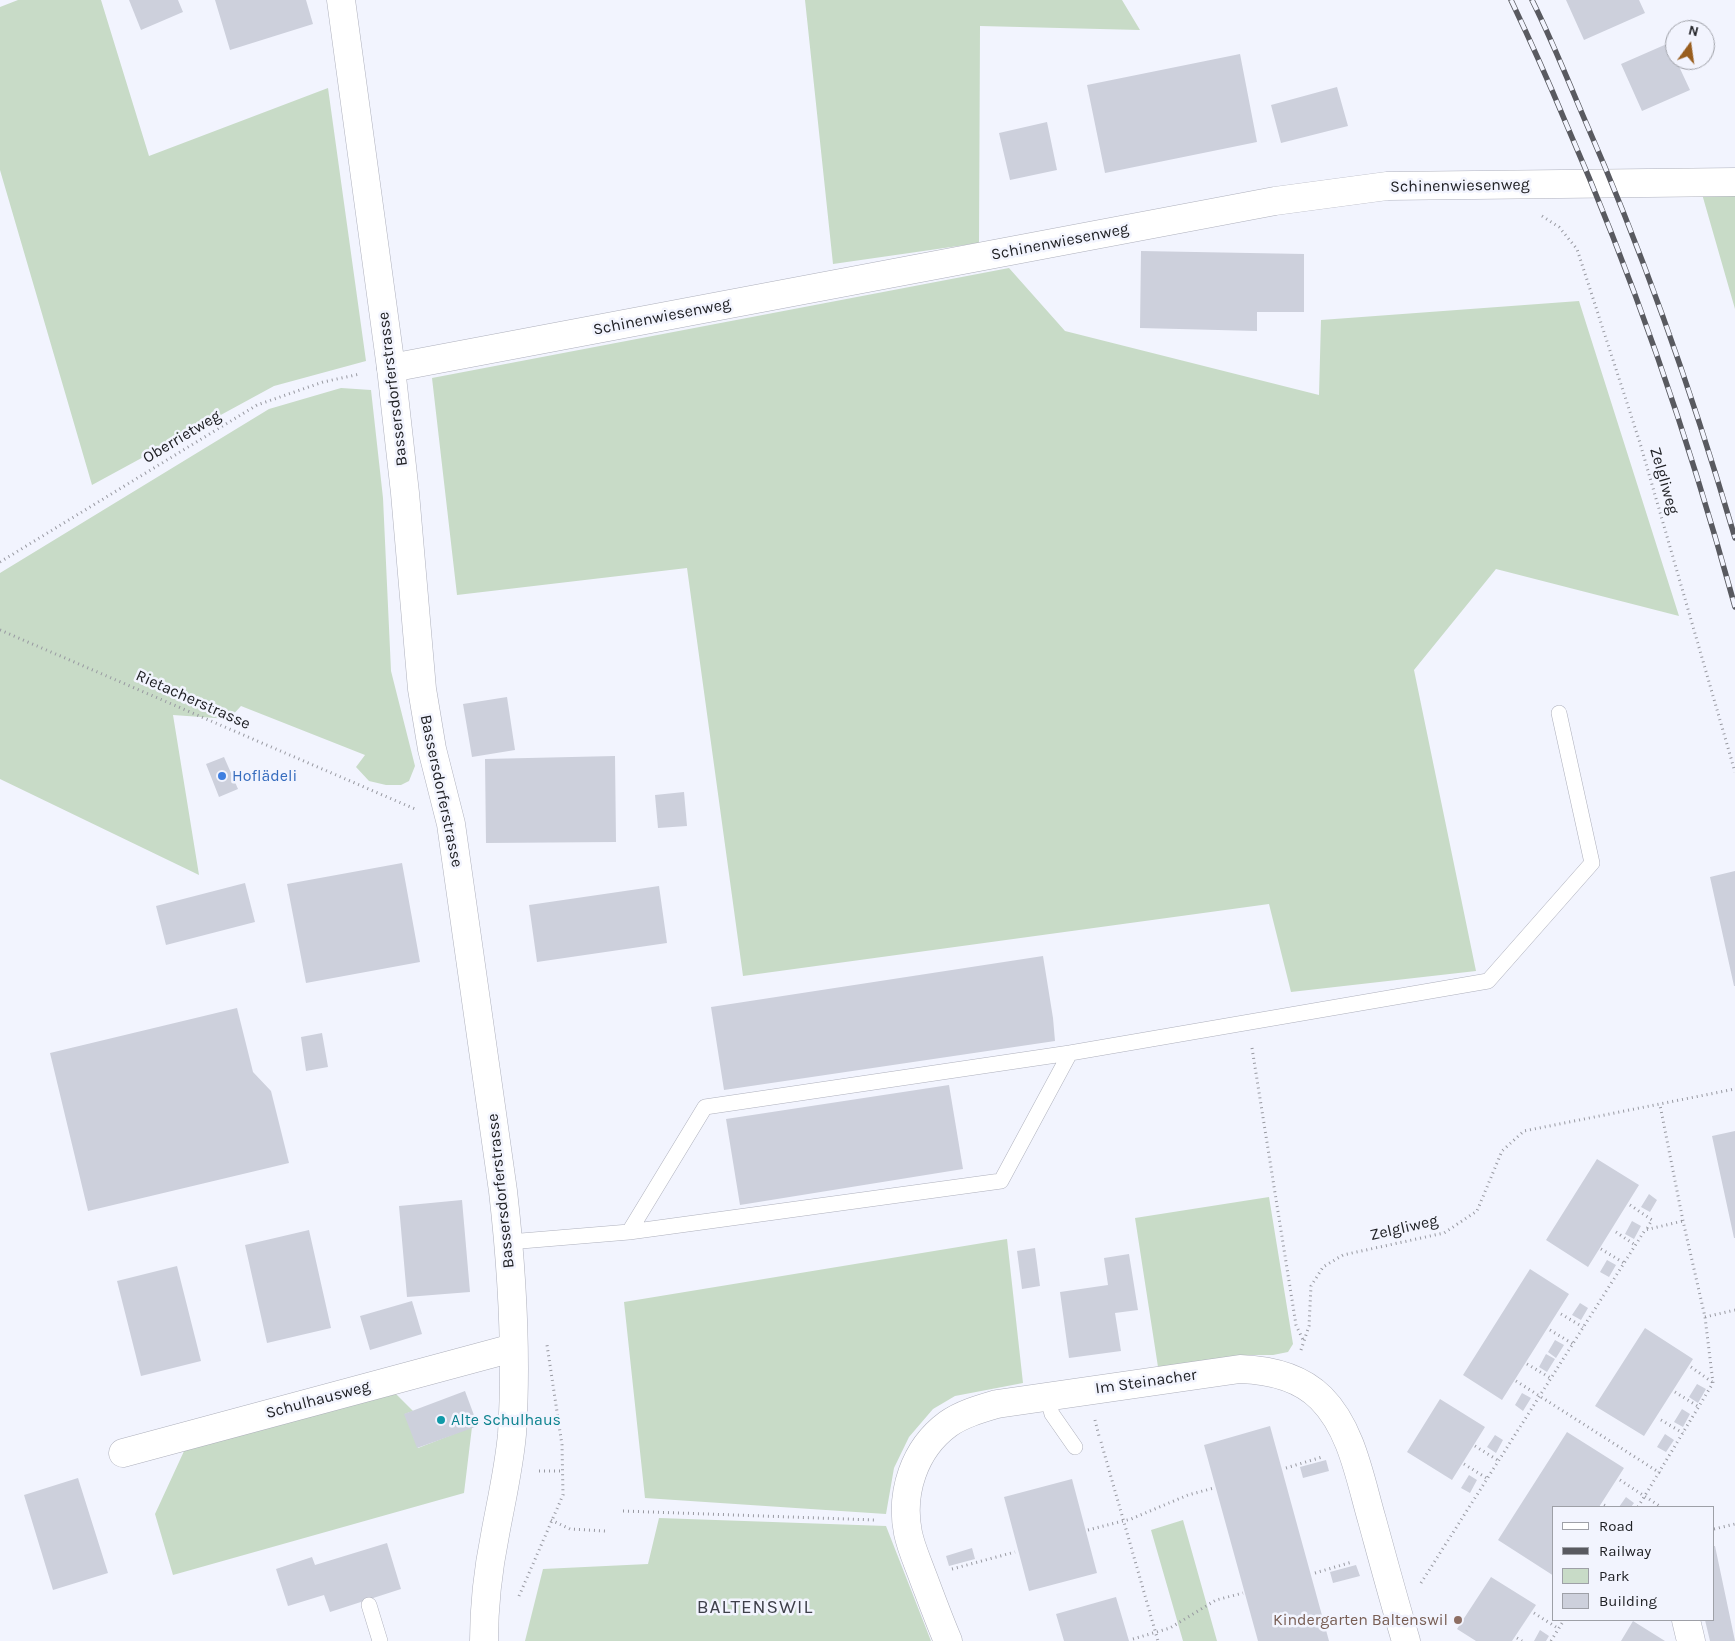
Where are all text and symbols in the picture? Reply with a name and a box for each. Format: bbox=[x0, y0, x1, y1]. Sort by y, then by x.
north arrow bbox=[1665, 20, 1715, 70]
text: N bbox=[1687, 21, 1700, 40]
street label: Schinenwiesenweg bbox=[1390, 175, 1530, 197]
street label: Schinenwiesenweg bbox=[990, 219, 1130, 265]
street label: Schinenwiesenweg bbox=[592, 294, 732, 340]
street label: Bassersdorferstrasse bbox=[374, 311, 412, 467]
street label: Oberrietweg bbox=[140, 406, 224, 468]
street label: Zelgliweg bbox=[1645, 445, 1683, 517]
street label: Rietacherstrasse bbox=[133, 666, 253, 734]
street label: Bassersdorferstrasse bbox=[415, 713, 467, 869]
place label: Hoflädeli bbox=[232, 766, 297, 786]
marker: Hoflädeli bbox=[216, 770, 228, 782]
street label: Bassersdorferstrasse bbox=[483, 1113, 519, 1269]
street label: Zelgliweg bbox=[1368, 1211, 1440, 1245]
street label: Im Steinacher bbox=[1094, 1365, 1198, 1399]
street label: Schulhausweg bbox=[264, 1377, 372, 1423]
place label: Alte Schulhaus bbox=[451, 1410, 561, 1430]
marker: Alte Schulhaus bbox=[435, 1414, 447, 1426]
legend bbox=[1552, 1506, 1715, 1621]
text: Road bbox=[1599, 1517, 1634, 1535]
text: Railway bbox=[1599, 1542, 1651, 1560]
text: Park bbox=[1599, 1567, 1629, 1585]
text: Building bbox=[1599, 1592, 1657, 1610]
district label: BALTENSWIL bbox=[695, 1597, 815, 1619]
place label: Kindergarten Baltenswil bbox=[1273, 1610, 1448, 1630]
marker: Kindergarten Baltenswil bbox=[1452, 1614, 1464, 1626]

